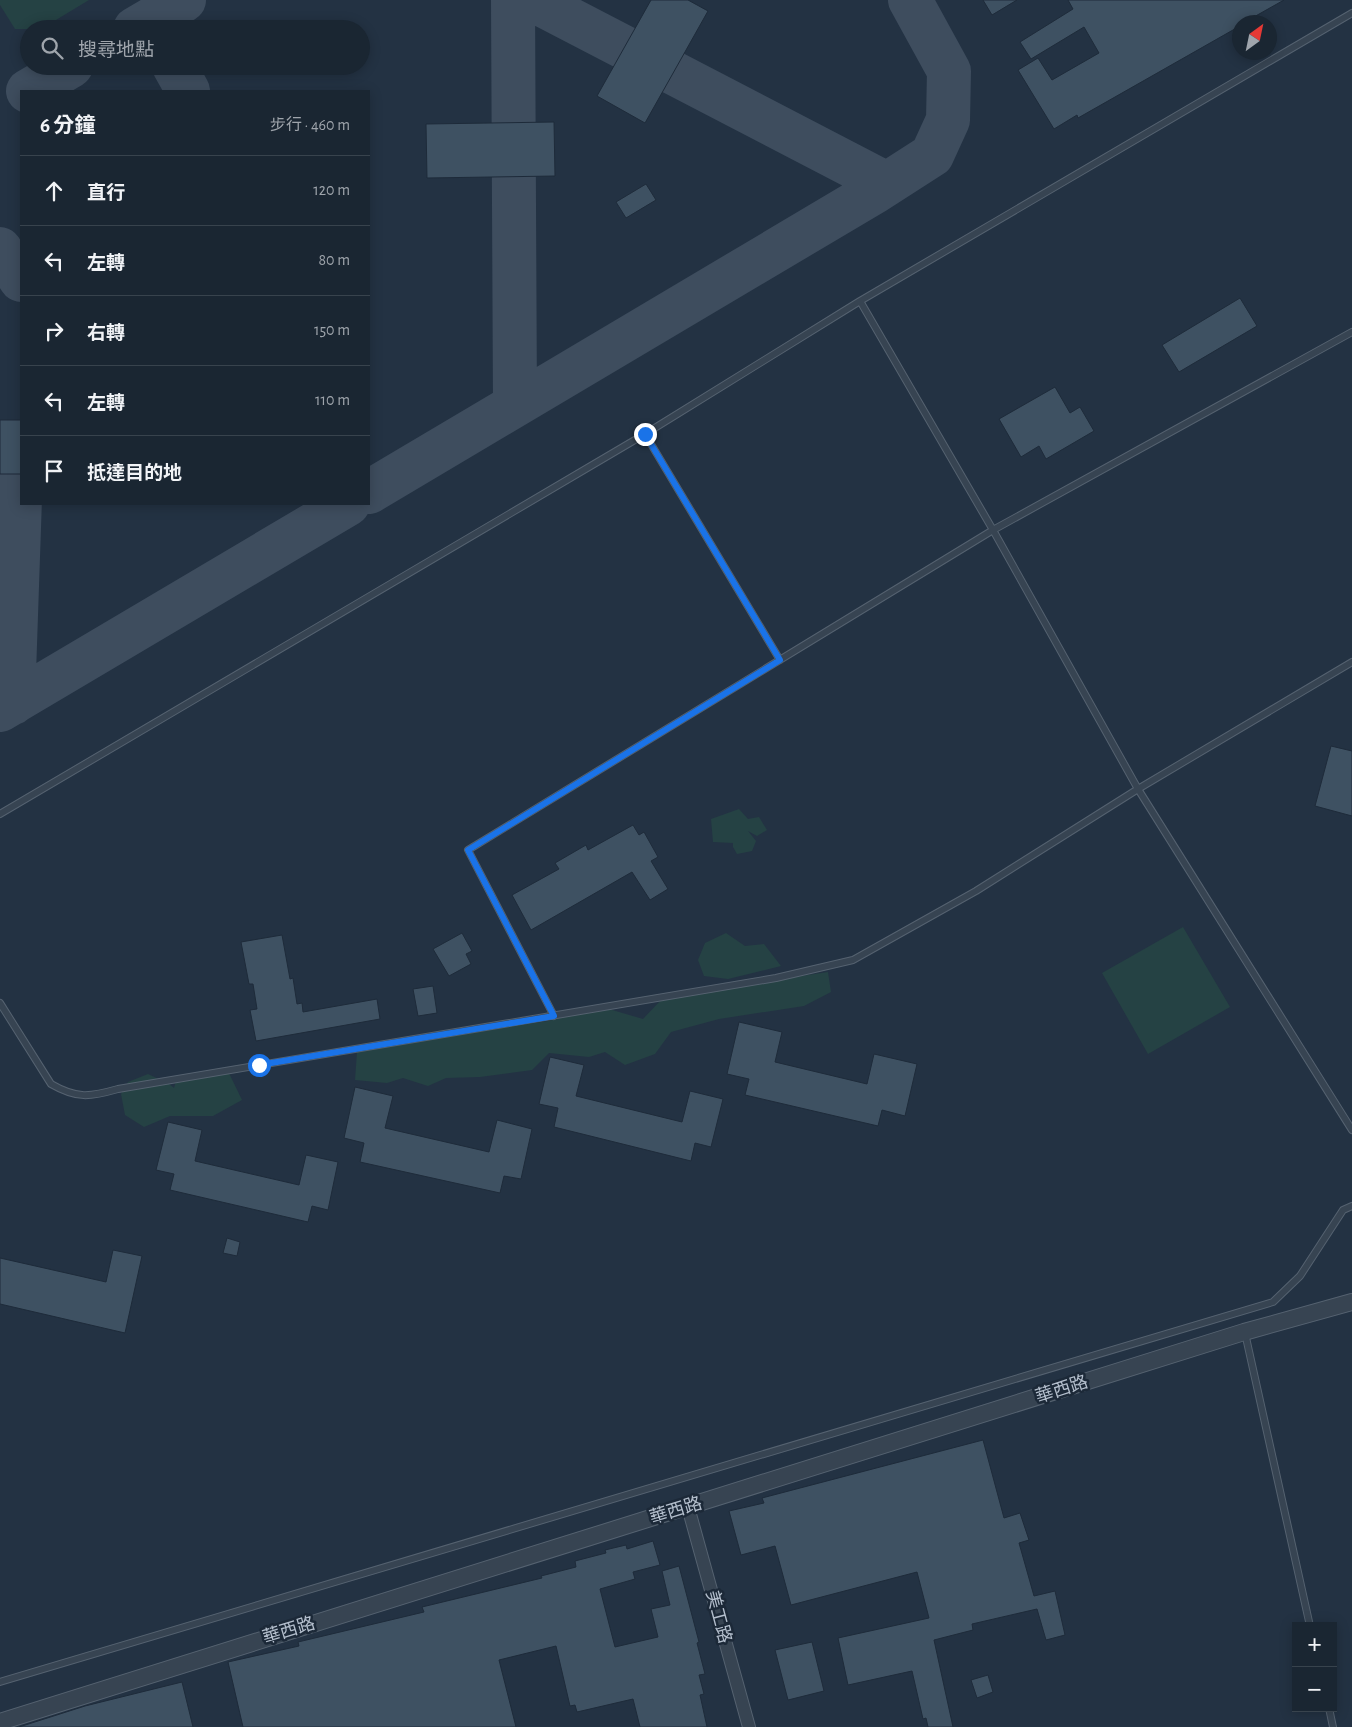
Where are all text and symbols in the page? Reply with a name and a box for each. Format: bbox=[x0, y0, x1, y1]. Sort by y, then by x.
north arrow bbox=[1232, 15, 1277, 60]
search box bbox=[20, 20, 370, 75]
icon: search bbox=[38, 34, 66, 62]
text: 搜尋地點 bbox=[78, 41, 154, 60]
text: 6 分鐘 bbox=[40, 115, 95, 136]
text: 步行 · 460 m bbox=[270, 117, 350, 133]
icon: ahead bbox=[40, 177, 68, 205]
text: 120 m bbox=[313, 182, 350, 198]
text: 直行 bbox=[87, 184, 125, 203]
icon: left bbox=[40, 247, 68, 275]
text: 80 m bbox=[319, 252, 350, 268]
text: 左轉 bbox=[87, 254, 125, 273]
icon: right bbox=[40, 317, 68, 345]
text: 150 m bbox=[314, 322, 350, 338]
text: 右轉 bbox=[87, 324, 125, 343]
icon: left bbox=[40, 387, 68, 415]
text: 110 m bbox=[315, 392, 350, 408]
text: 左轉 bbox=[87, 394, 125, 413]
route end bbox=[634, 423, 657, 446]
icon: arrive bbox=[40, 457, 68, 485]
text: 抵達目的地 bbox=[87, 464, 182, 483]
route start bbox=[248, 1054, 271, 1077]
street label: 華西路 bbox=[1033, 1371, 1090, 1407]
street label: 華西路 bbox=[647, 1493, 704, 1528]
street label: 美工路 bbox=[702, 1588, 736, 1645]
street label: 華西路 bbox=[260, 1613, 317, 1648]
map controls bbox=[1292, 1622, 1337, 1712]
button: + bbox=[1292, 1622, 1337, 1667]
button: − bbox=[1292, 1667, 1337, 1712]

